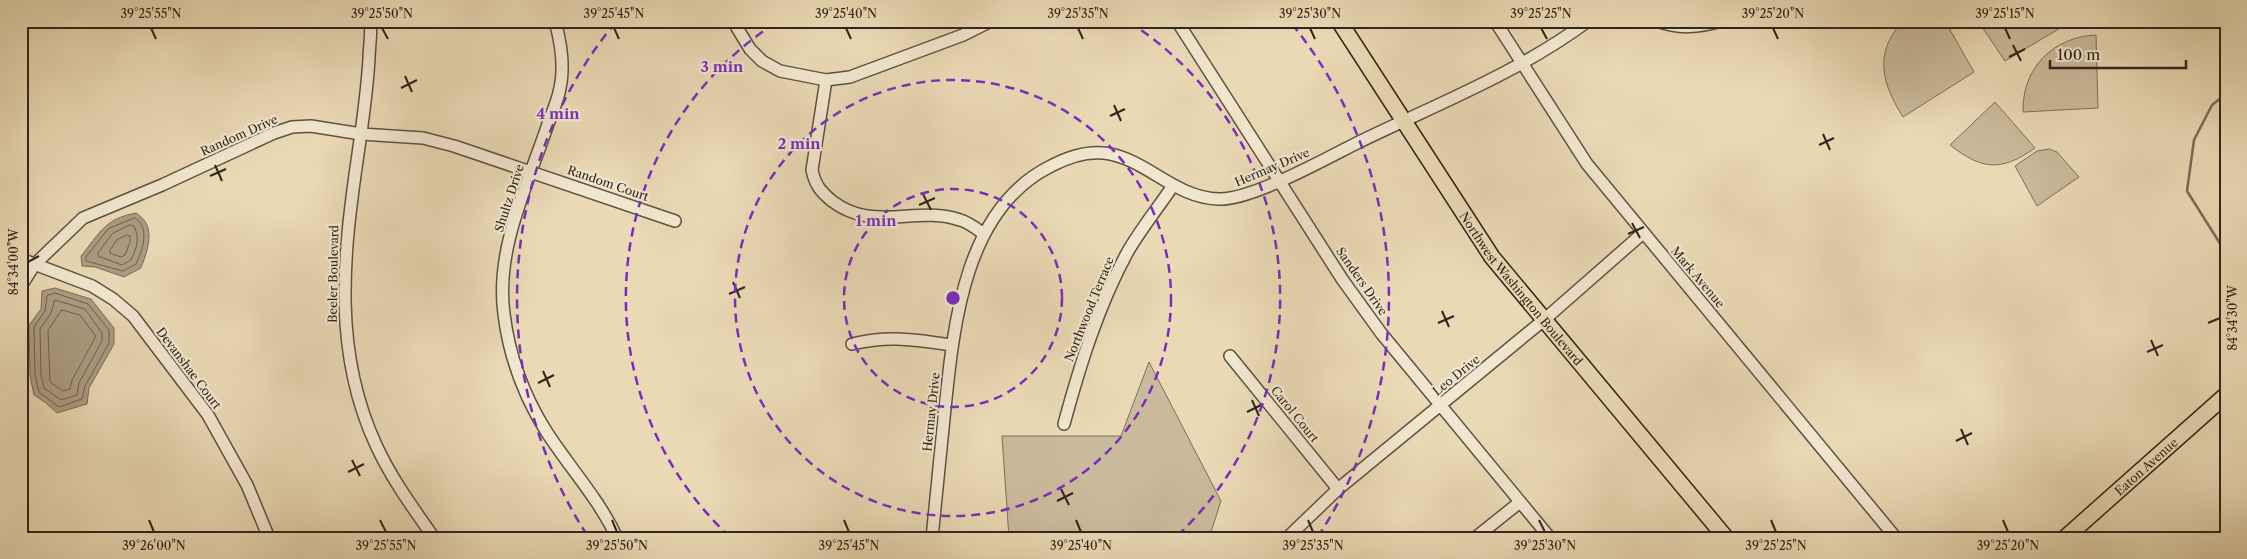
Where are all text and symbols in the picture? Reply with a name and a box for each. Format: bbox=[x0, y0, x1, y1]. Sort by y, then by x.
text: 39°25'55"N bbox=[121, 6, 182, 21]
text: 39°25'50"N bbox=[351, 6, 413, 21]
text: 39°25'45"N bbox=[584, 6, 644, 21]
text: 39°25'40"N bbox=[815, 6, 877, 21]
text: 39°25'35"N bbox=[1047, 6, 1109, 21]
text: 39°25'30"N bbox=[1279, 6, 1341, 21]
text: 39°25'25"N bbox=[1510, 6, 1572, 21]
text: 39°25'20"N bbox=[1742, 6, 1804, 21]
text: 39°25'15"N bbox=[1975, 6, 2035, 21]
scale bar bbox=[2050, 38, 2186, 70]
text: 100 m bbox=[2057, 45, 2100, 64]
text: 3 min bbox=[701, 57, 744, 76]
text: 4 min bbox=[536, 104, 580, 123]
street label: Random Drive bbox=[198, 111, 280, 159]
text: 2 min bbox=[777, 134, 821, 153]
street label: Hermay Drive bbox=[1232, 144, 1312, 189]
street label: Shultz Drive bbox=[491, 162, 527, 234]
street label: Random Court bbox=[565, 162, 651, 204]
street label: Northwest Washington Boulevard bbox=[1457, 209, 1587, 369]
text: 1 min bbox=[855, 211, 897, 230]
street label: Beeler Boulevard bbox=[325, 224, 341, 323]
text: 84°34'00"W bbox=[6, 228, 21, 295]
street label: Mark Avenue bbox=[1668, 243, 1728, 311]
street label: Sanders Drive bbox=[1333, 244, 1391, 318]
street label: Northwood Terrace bbox=[1061, 254, 1117, 364]
text: 84°34'30"W bbox=[2225, 284, 2240, 351]
centre of rings bbox=[944, 289, 962, 307]
street label: Devanshae Court bbox=[153, 324, 225, 412]
street label: Leo Drive bbox=[1429, 351, 1483, 399]
street label: Hermay Drive bbox=[919, 371, 943, 452]
street label: Carol Court bbox=[1268, 383, 1323, 446]
street label: Eaton Avenue bbox=[2111, 434, 2181, 498]
text: 39°26'00"N bbox=[122, 538, 186, 553]
text: 39°25'55"N bbox=[356, 538, 417, 553]
text: 39°25'50"N bbox=[586, 538, 648, 553]
text: 39°25'45"N bbox=[819, 538, 879, 553]
text: 39°25'40"N bbox=[1050, 538, 1112, 553]
text: 39°25'35"N bbox=[1282, 538, 1344, 553]
text: 39°25'30"N bbox=[1514, 538, 1576, 553]
text: 39°25'25"N bbox=[1745, 538, 1807, 553]
text: 39°25'20"N bbox=[1977, 538, 2039, 553]

